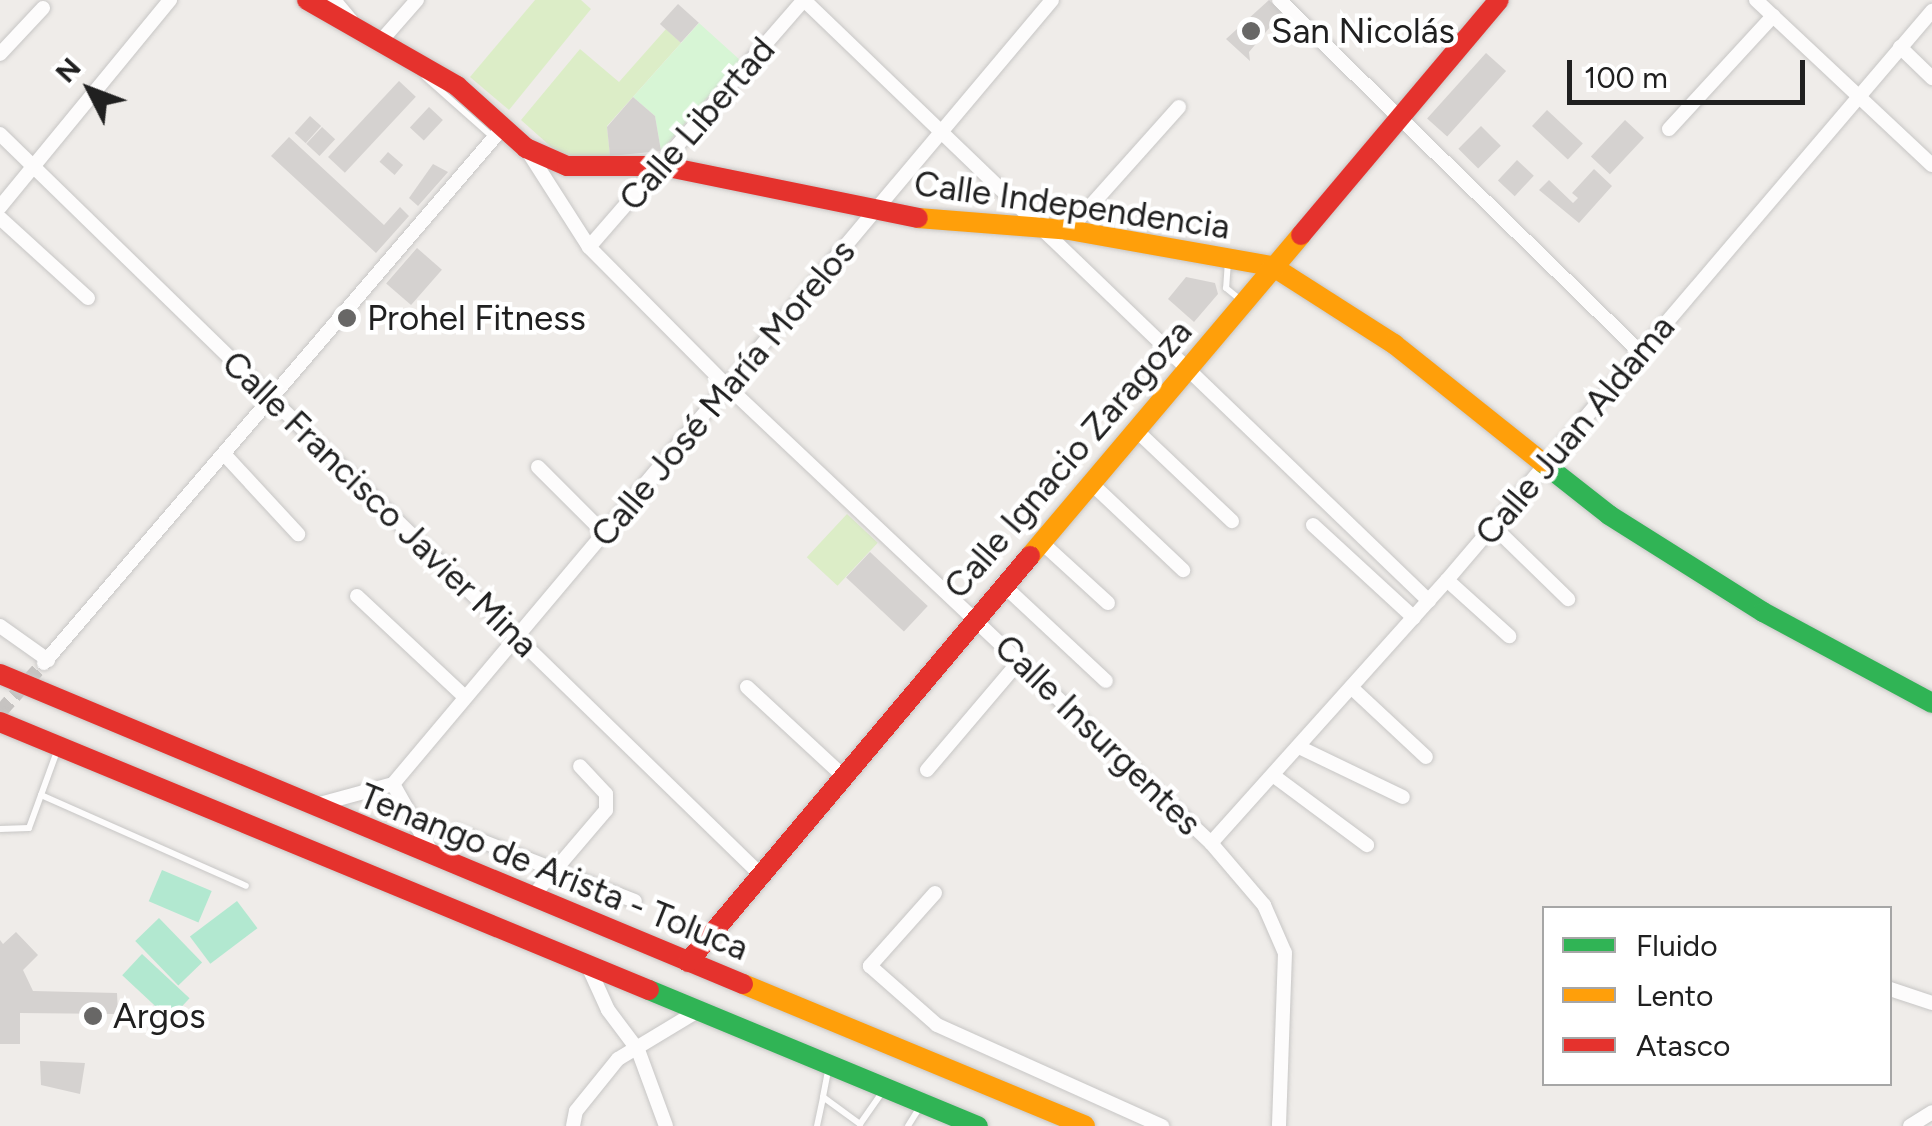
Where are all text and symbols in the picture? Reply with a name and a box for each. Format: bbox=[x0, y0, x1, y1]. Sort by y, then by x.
place label: San Nicolás bbox=[1271, 10, 1455, 52]
marker: San Nicolás bbox=[1240, 20, 1262, 42]
street label: Calle Libertad bbox=[610, 29, 784, 219]
north arrow bbox=[40, 40, 140, 140]
scale bar bbox=[1572, 40, 1810, 102]
text: N bbox=[48, 51, 88, 89]
text: 100 m bbox=[1584, 59, 1668, 96]
street label: Calle Independencia bbox=[911, 162, 1233, 248]
street label: Calle José María Morelos bbox=[582, 231, 864, 555]
place label: Prohel Fitness bbox=[367, 297, 586, 339]
street label: Calle Juan Aldama bbox=[1467, 306, 1683, 554]
marker: Prohel Fitness bbox=[336, 307, 358, 329]
street label: Calle Ignacio Zaragoza bbox=[936, 311, 1200, 607]
street label: Calle Francisco Javier Mina bbox=[214, 342, 546, 666]
street label: Calle Insurgentes bbox=[986, 626, 1210, 844]
street label: Tenango de Arista - Toluca bbox=[354, 775, 754, 969]
legend bbox=[1542, 906, 1892, 1086]
text: Fluido bbox=[1636, 927, 1718, 964]
text: Lento bbox=[1636, 977, 1713, 1014]
place label: Argos bbox=[113, 995, 206, 1037]
marker: Argos bbox=[82, 1005, 104, 1027]
text: Atasco bbox=[1636, 1027, 1731, 1064]

